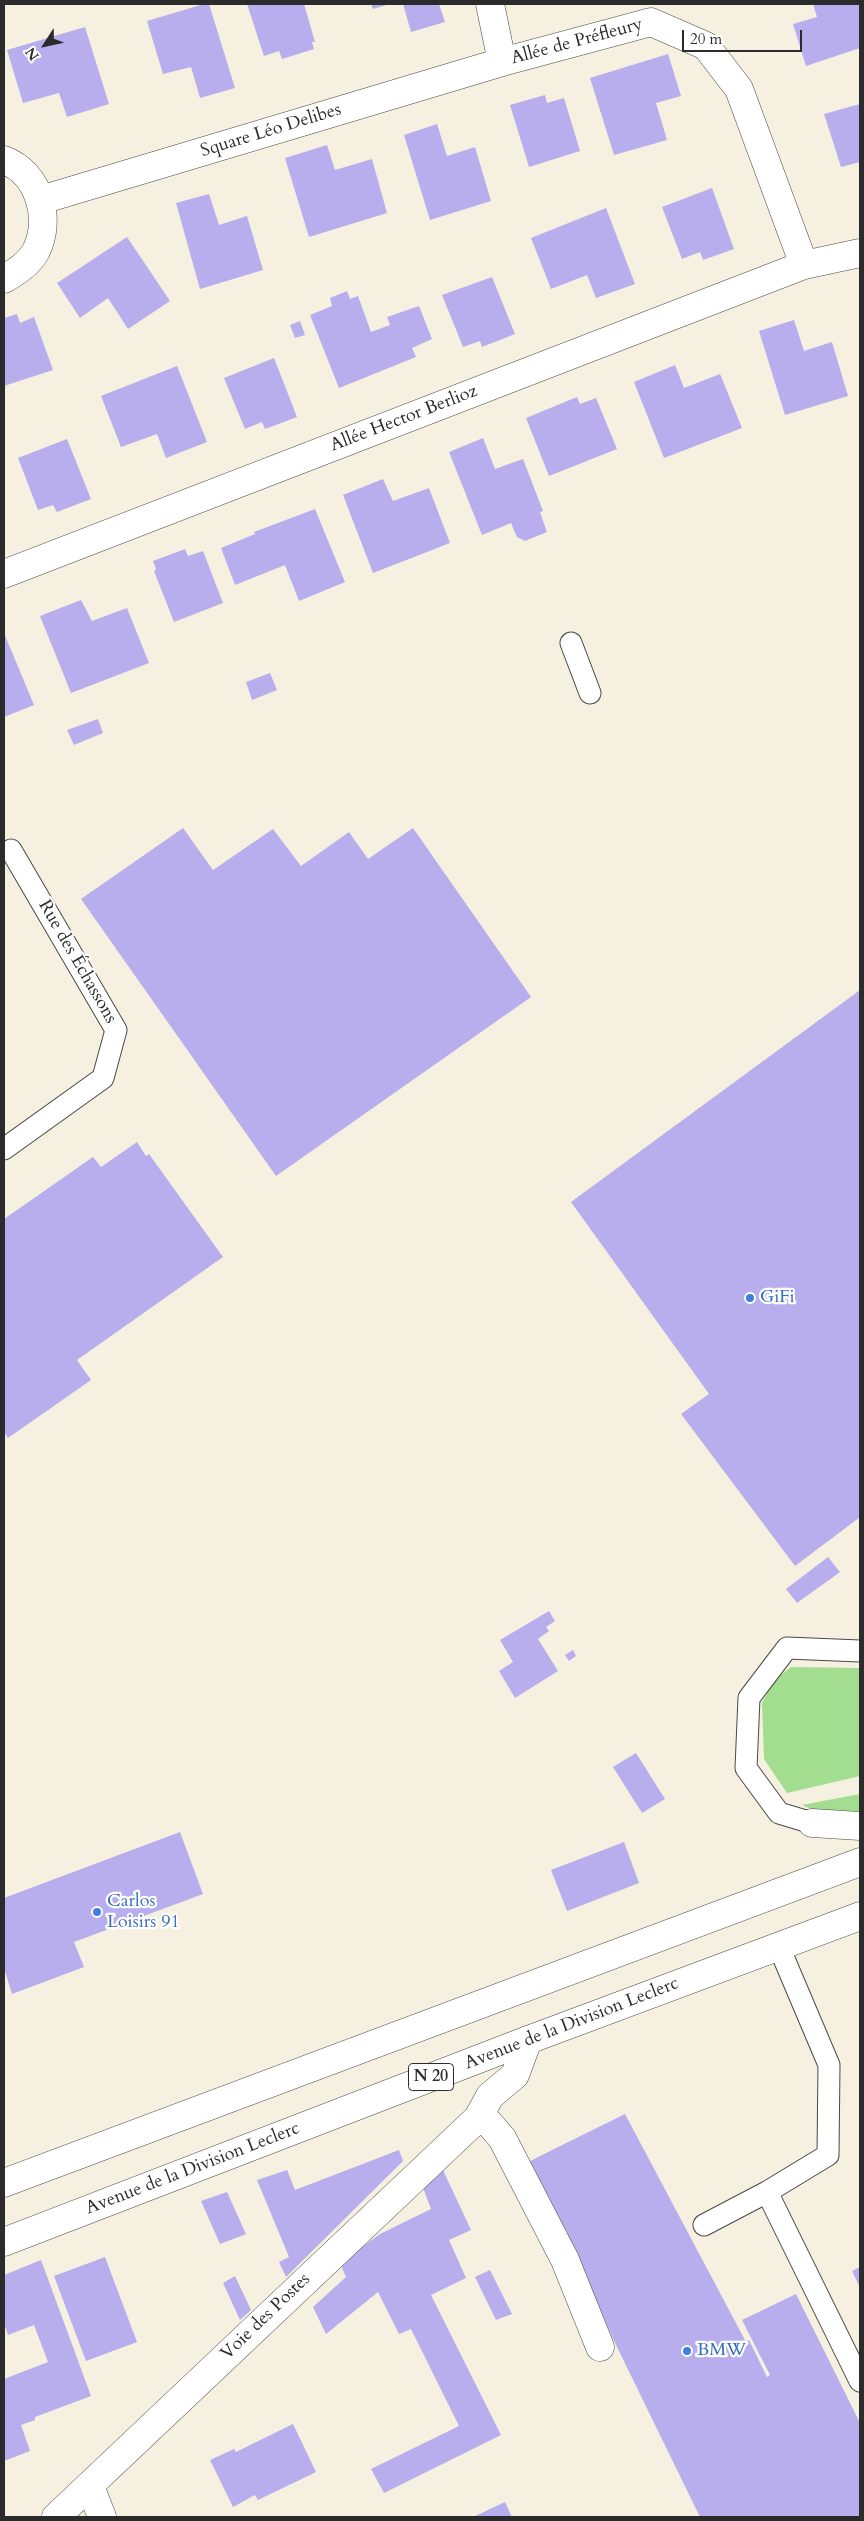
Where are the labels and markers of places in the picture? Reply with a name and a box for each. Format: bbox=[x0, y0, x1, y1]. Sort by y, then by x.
place label: GiFi bbox=[760, 1287, 795, 1309]
marker: GiFi bbox=[744, 1292, 756, 1304]
place label: Carlos Loisirs 91 bbox=[107, 1891, 180, 1934]
marker: Carlos Loisirs 91 bbox=[91, 1906, 103, 1918]
place label: BMW bbox=[697, 2340, 746, 2362]
marker: BMW bbox=[681, 2345, 693, 2357]

